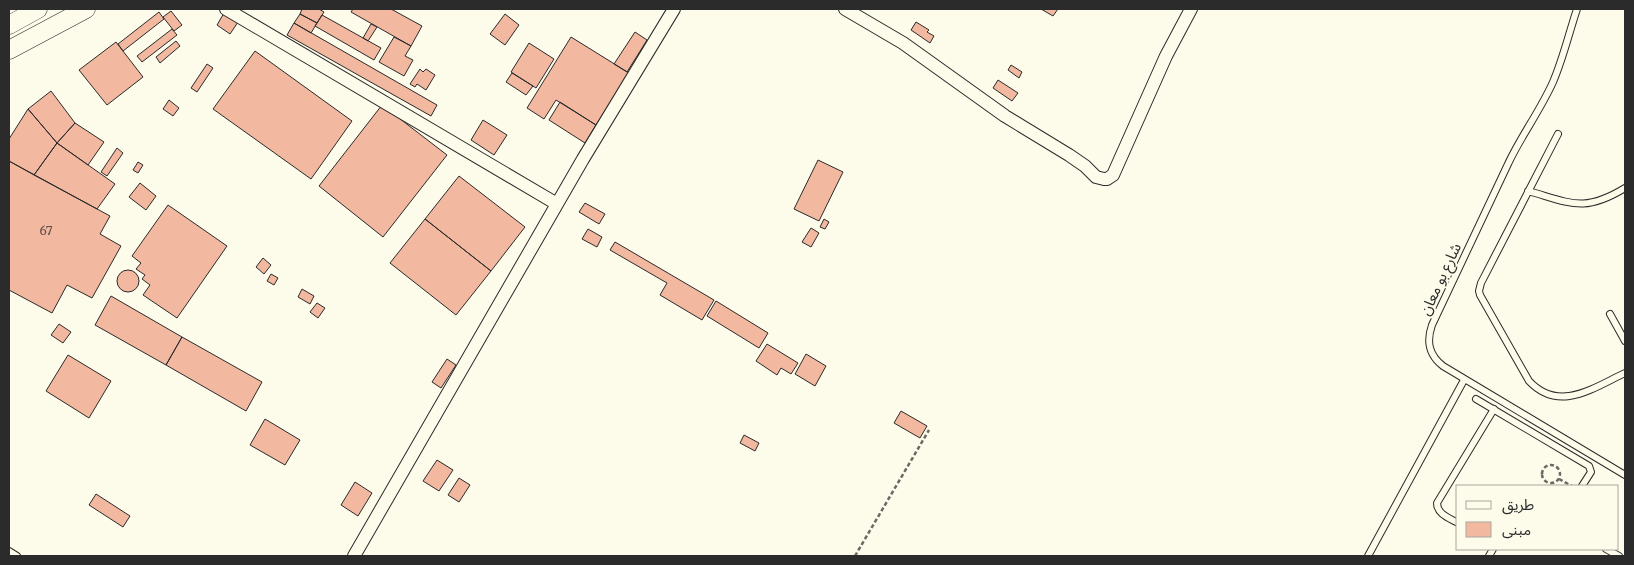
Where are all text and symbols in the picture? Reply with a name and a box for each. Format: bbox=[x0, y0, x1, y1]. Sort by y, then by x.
house number: 67 bbox=[39, 223, 53, 238]
street label: شارع بو معان bbox=[1415, 240, 1468, 320]
legend bbox=[1456, 485, 1619, 550]
text: طريق bbox=[1502, 495, 1534, 515]
text: مبنى bbox=[1502, 520, 1531, 539]

